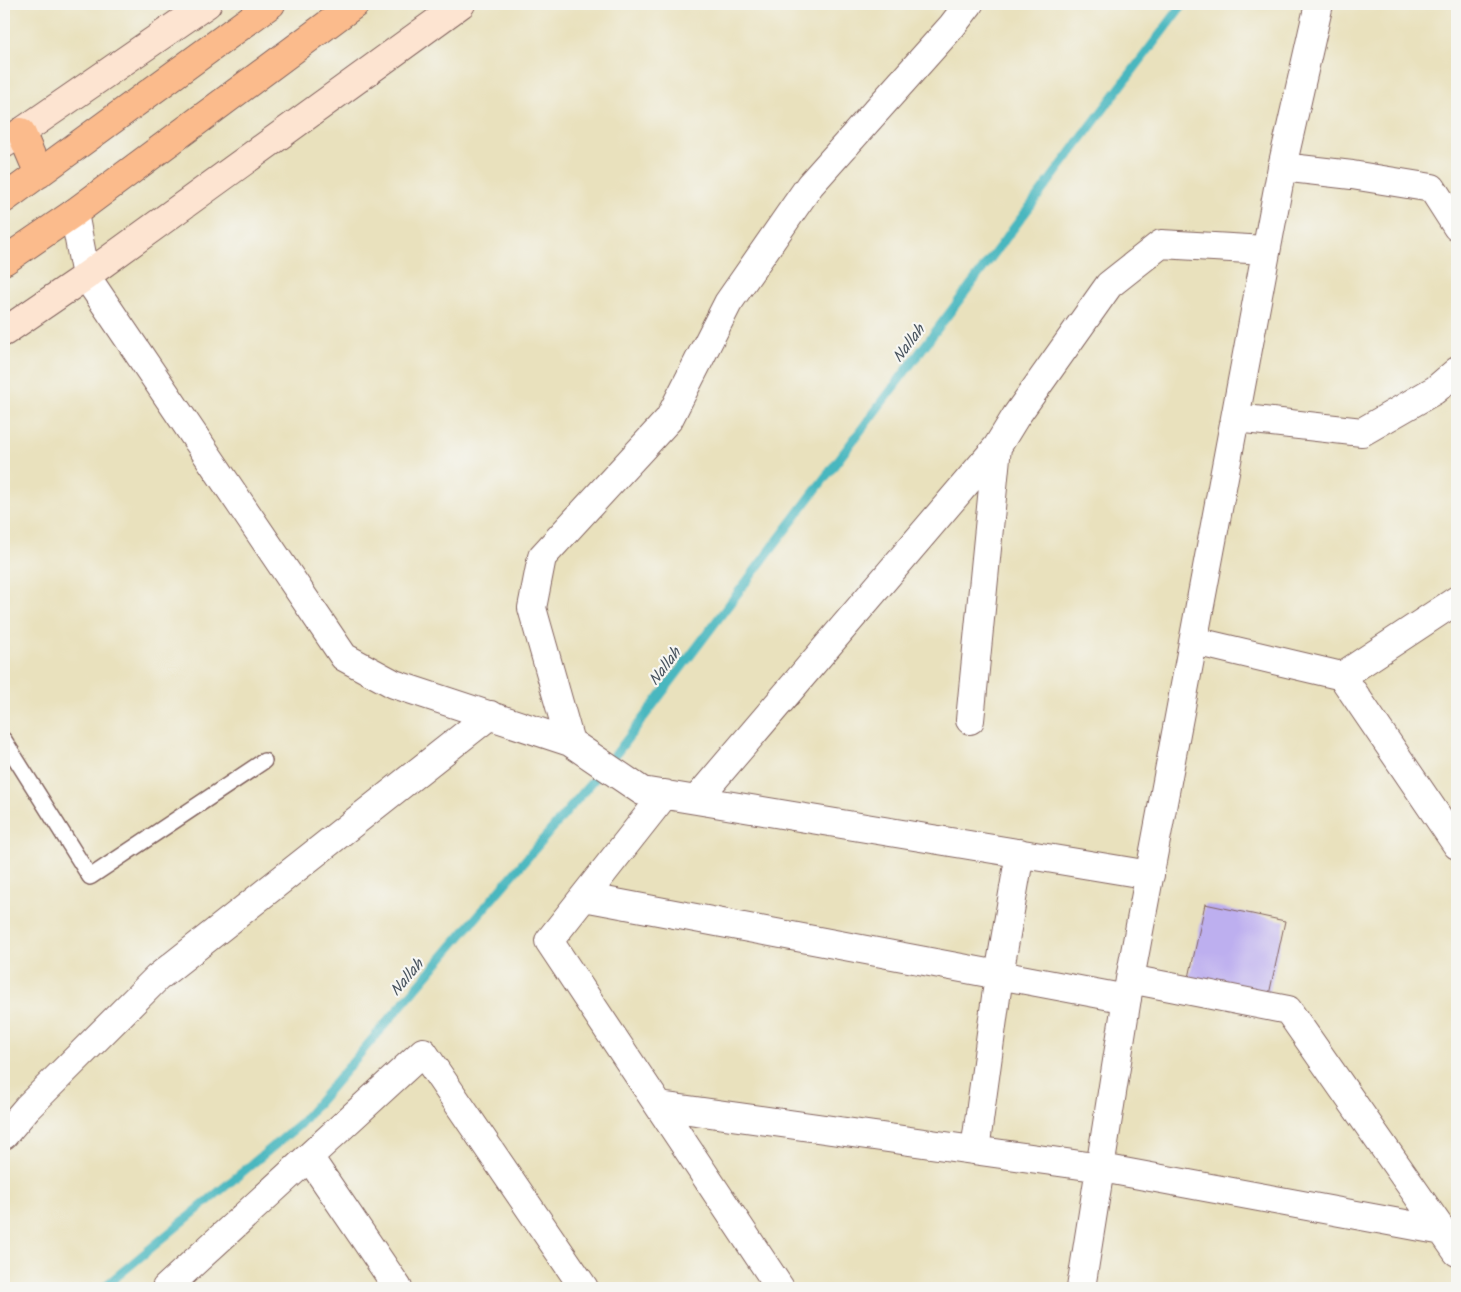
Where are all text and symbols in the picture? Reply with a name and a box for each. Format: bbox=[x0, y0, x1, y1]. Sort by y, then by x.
water label: Nallah bbox=[886, 318, 933, 368]
water label: Nallah bbox=[642, 641, 689, 691]
water label: Nallah bbox=[384, 953, 431, 1002]

